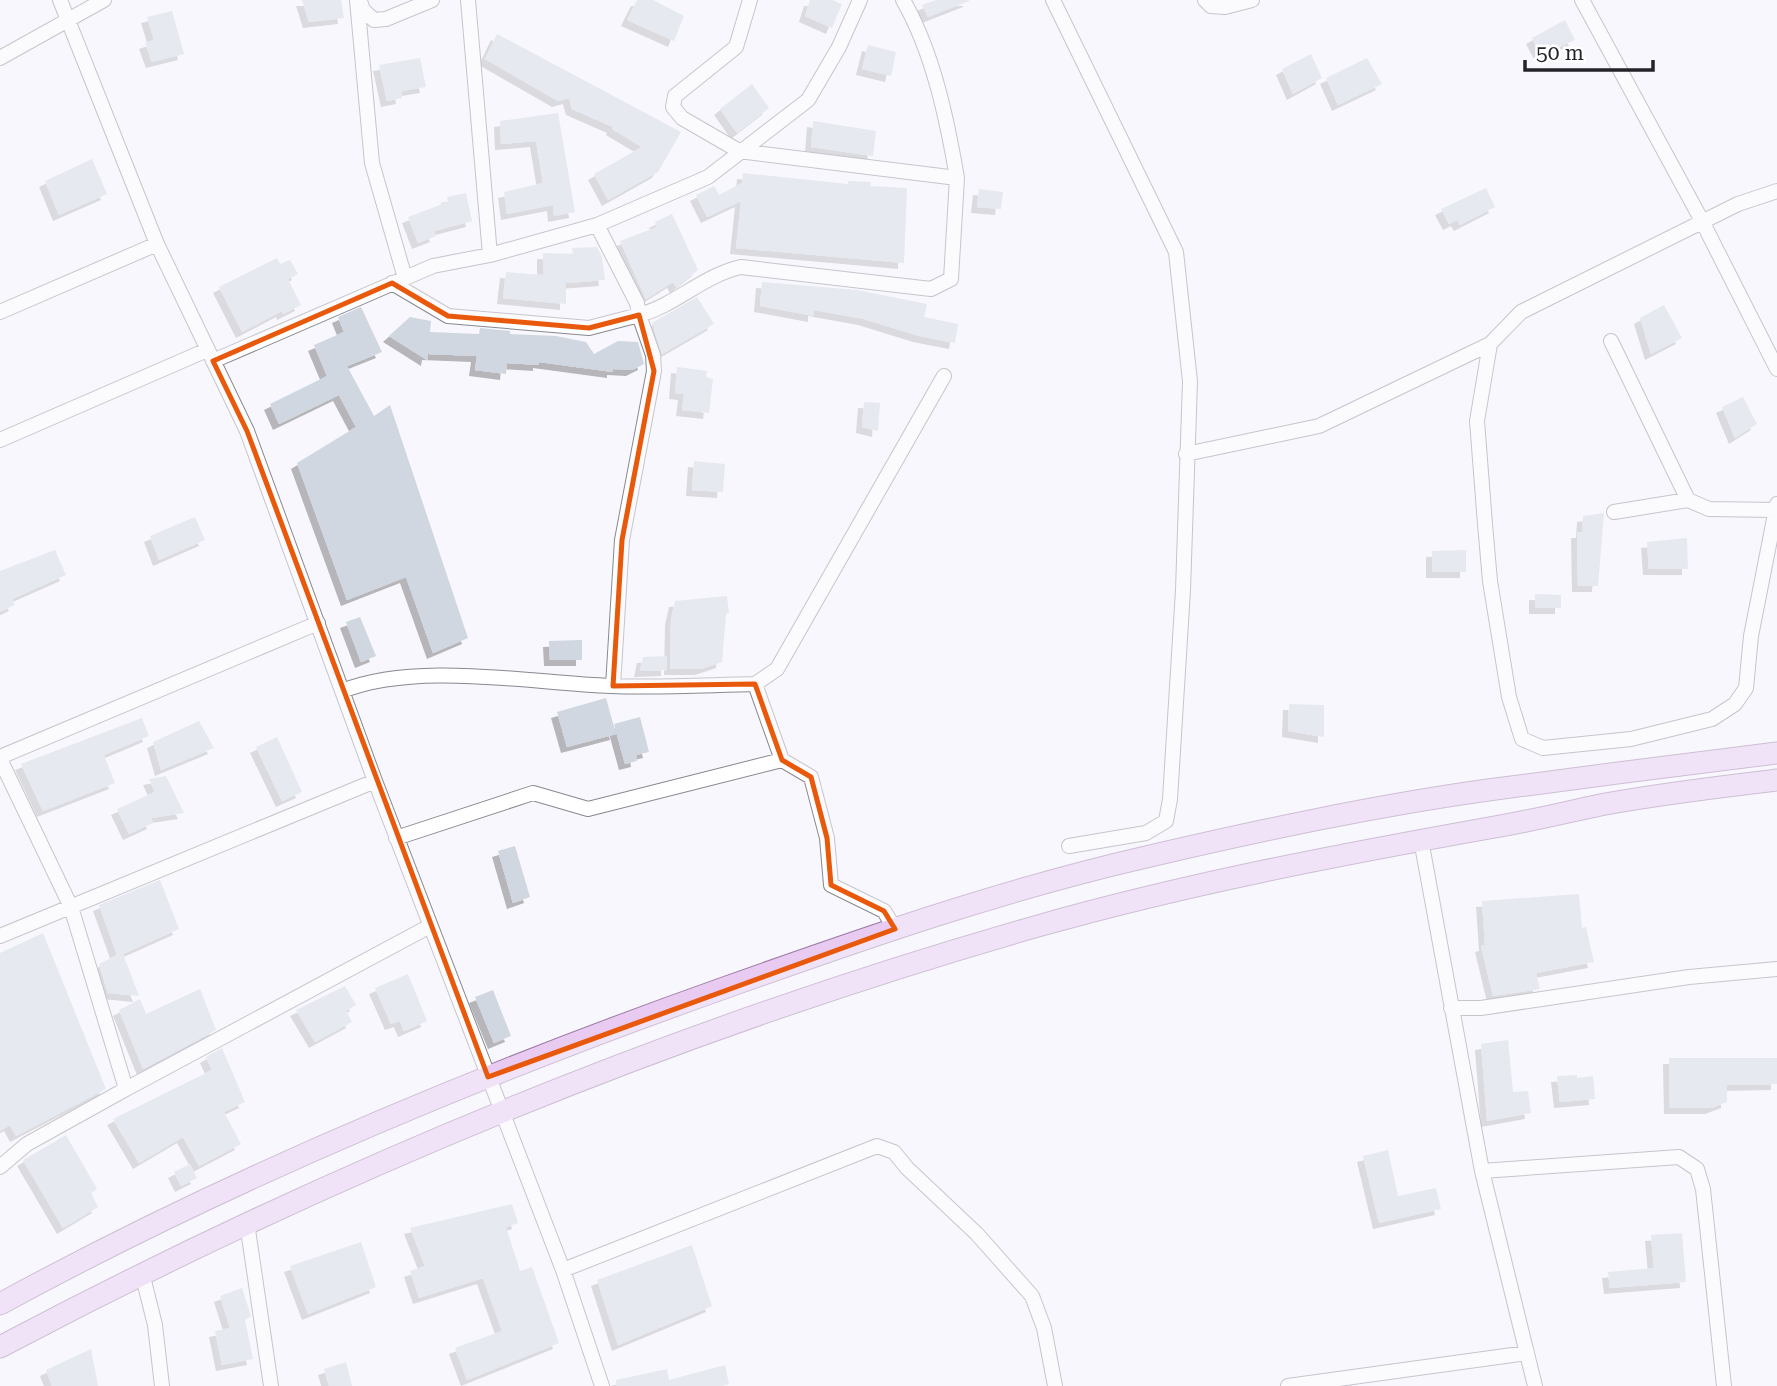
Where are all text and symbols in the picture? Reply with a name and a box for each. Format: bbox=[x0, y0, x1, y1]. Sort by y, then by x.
scale bar bbox=[1525, 28, 1653, 72]
text: 50 m bbox=[1536, 41, 1584, 65]

